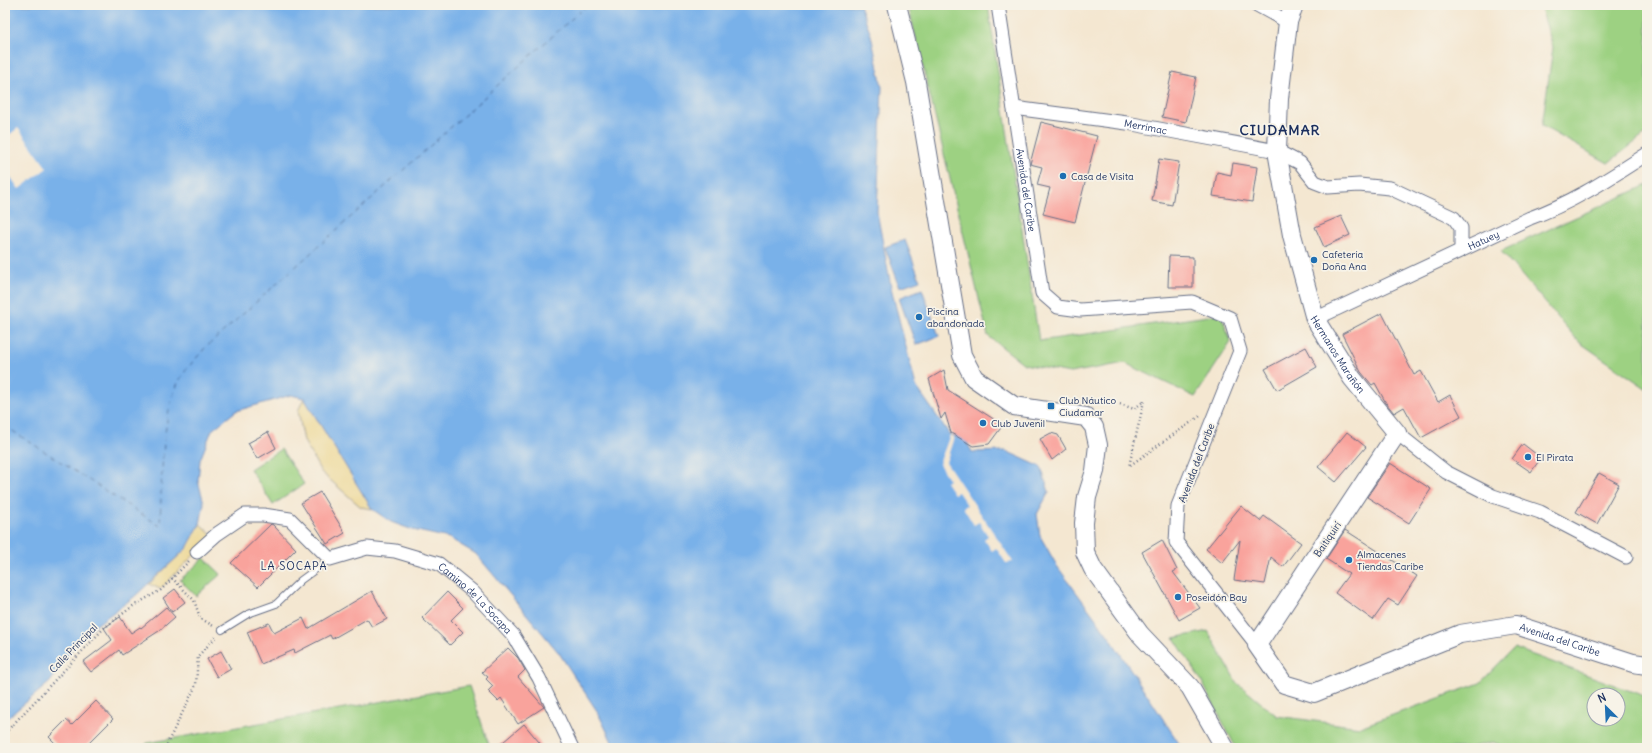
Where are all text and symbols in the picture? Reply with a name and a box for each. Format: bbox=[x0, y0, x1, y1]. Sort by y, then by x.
street label: Merrimac bbox=[1123, 117, 1168, 137]
district label: CIUDAMAR bbox=[1239, 121, 1321, 139]
street label: Avenida del Caribe bbox=[1013, 147, 1039, 232]
place label: Casa de Visita bbox=[1071, 170, 1134, 183]
marker: Casa de Visita bbox=[1058, 171, 1068, 181]
street label: Hatuey bbox=[1466, 227, 1501, 253]
place label: Cafetería Doña Ana bbox=[1322, 248, 1367, 273]
marker: Cafetería Doña Ana bbox=[1309, 255, 1319, 265]
place label: Piscina abandonada bbox=[927, 305, 985, 330]
marker: Piscina abandonada bbox=[914, 312, 924, 322]
street label: Hermanos Marañón bbox=[1307, 313, 1368, 396]
place label: Club Náutico Ciudamar bbox=[1059, 394, 1117, 419]
marker: Club Náutico Ciudamar bbox=[1046, 401, 1056, 411]
place label: Club Juvenil bbox=[991, 417, 1045, 430]
marker: Club Juvenil bbox=[978, 418, 988, 428]
street label: Avenida del Caribe bbox=[1175, 422, 1218, 505]
place label: El Pirata bbox=[1536, 451, 1574, 464]
marker: El Pirata bbox=[1523, 452, 1533, 462]
street label: Baitiquirí bbox=[1311, 519, 1344, 560]
place label: Almacenes Tiendas Caribe bbox=[1357, 548, 1424, 573]
marker: Almacenes Tiendas Caribe bbox=[1344, 555, 1354, 565]
district label: LA SOCAPA bbox=[261, 559, 327, 573]
street label: Camino de La Socapa bbox=[435, 560, 515, 637]
place label: Poseidón Bay bbox=[1186, 591, 1247, 604]
marker: Poseidón Bay bbox=[1173, 592, 1183, 602]
street label: Calle Principal bbox=[47, 621, 100, 676]
street label: Avenida del Caribe bbox=[1518, 621, 1602, 659]
north arrow bbox=[1586, 687, 1626, 727]
text: N bbox=[1596, 690, 1608, 706]

